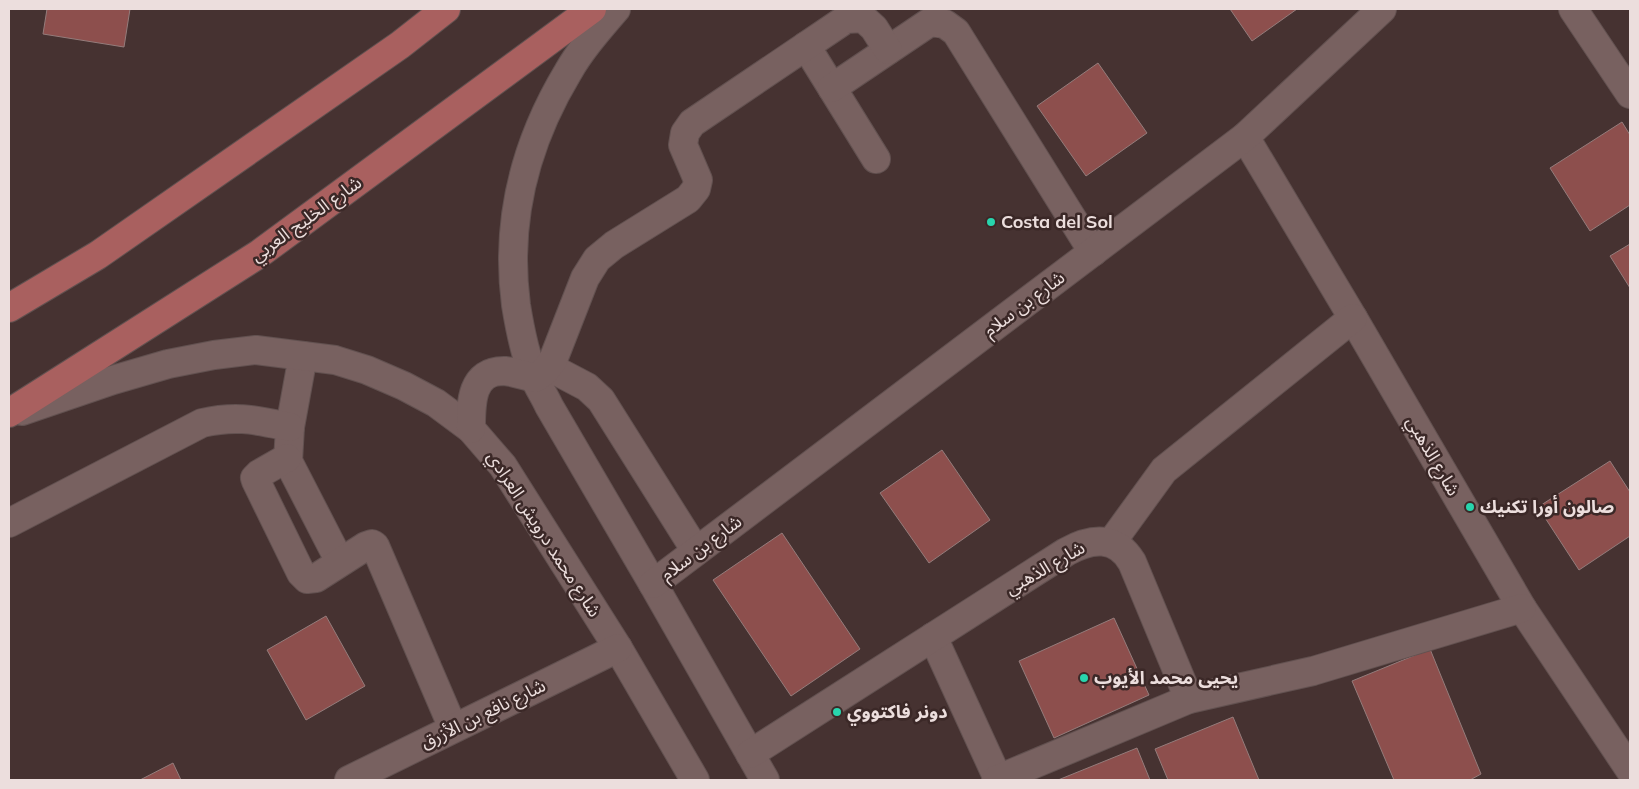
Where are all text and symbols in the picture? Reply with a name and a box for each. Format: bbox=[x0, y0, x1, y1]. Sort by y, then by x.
street label: شارع الخليج العربي bbox=[246, 171, 368, 269]
place label: Costa del Sol bbox=[1001, 210, 1113, 233]
marker: Costa del Sol bbox=[985, 216, 997, 228]
street label: شارع بن سلام bbox=[978, 266, 1071, 344]
street label: شارع الذهبي bbox=[1399, 412, 1465, 501]
street label: شارع محمد درويش العرادي bbox=[480, 446, 607, 623]
place label: صالون أورا تكنيك bbox=[1480, 494, 1614, 518]
marker: صالون أورا تكنيك bbox=[1464, 501, 1476, 513]
street label: شارع بن سلام bbox=[655, 510, 748, 588]
street label: شارع الذهبي bbox=[1001, 536, 1090, 602]
place label: يحيى محمد الأيوب bbox=[1094, 666, 1238, 689]
marker: يحيى محمد الأيوب bbox=[1078, 672, 1090, 684]
street label: شارع نافع بن الأزرق bbox=[417, 673, 550, 756]
place label: دونر فاكتووي bbox=[847, 700, 948, 726]
marker: دونر فاكتووي bbox=[831, 706, 843, 718]

